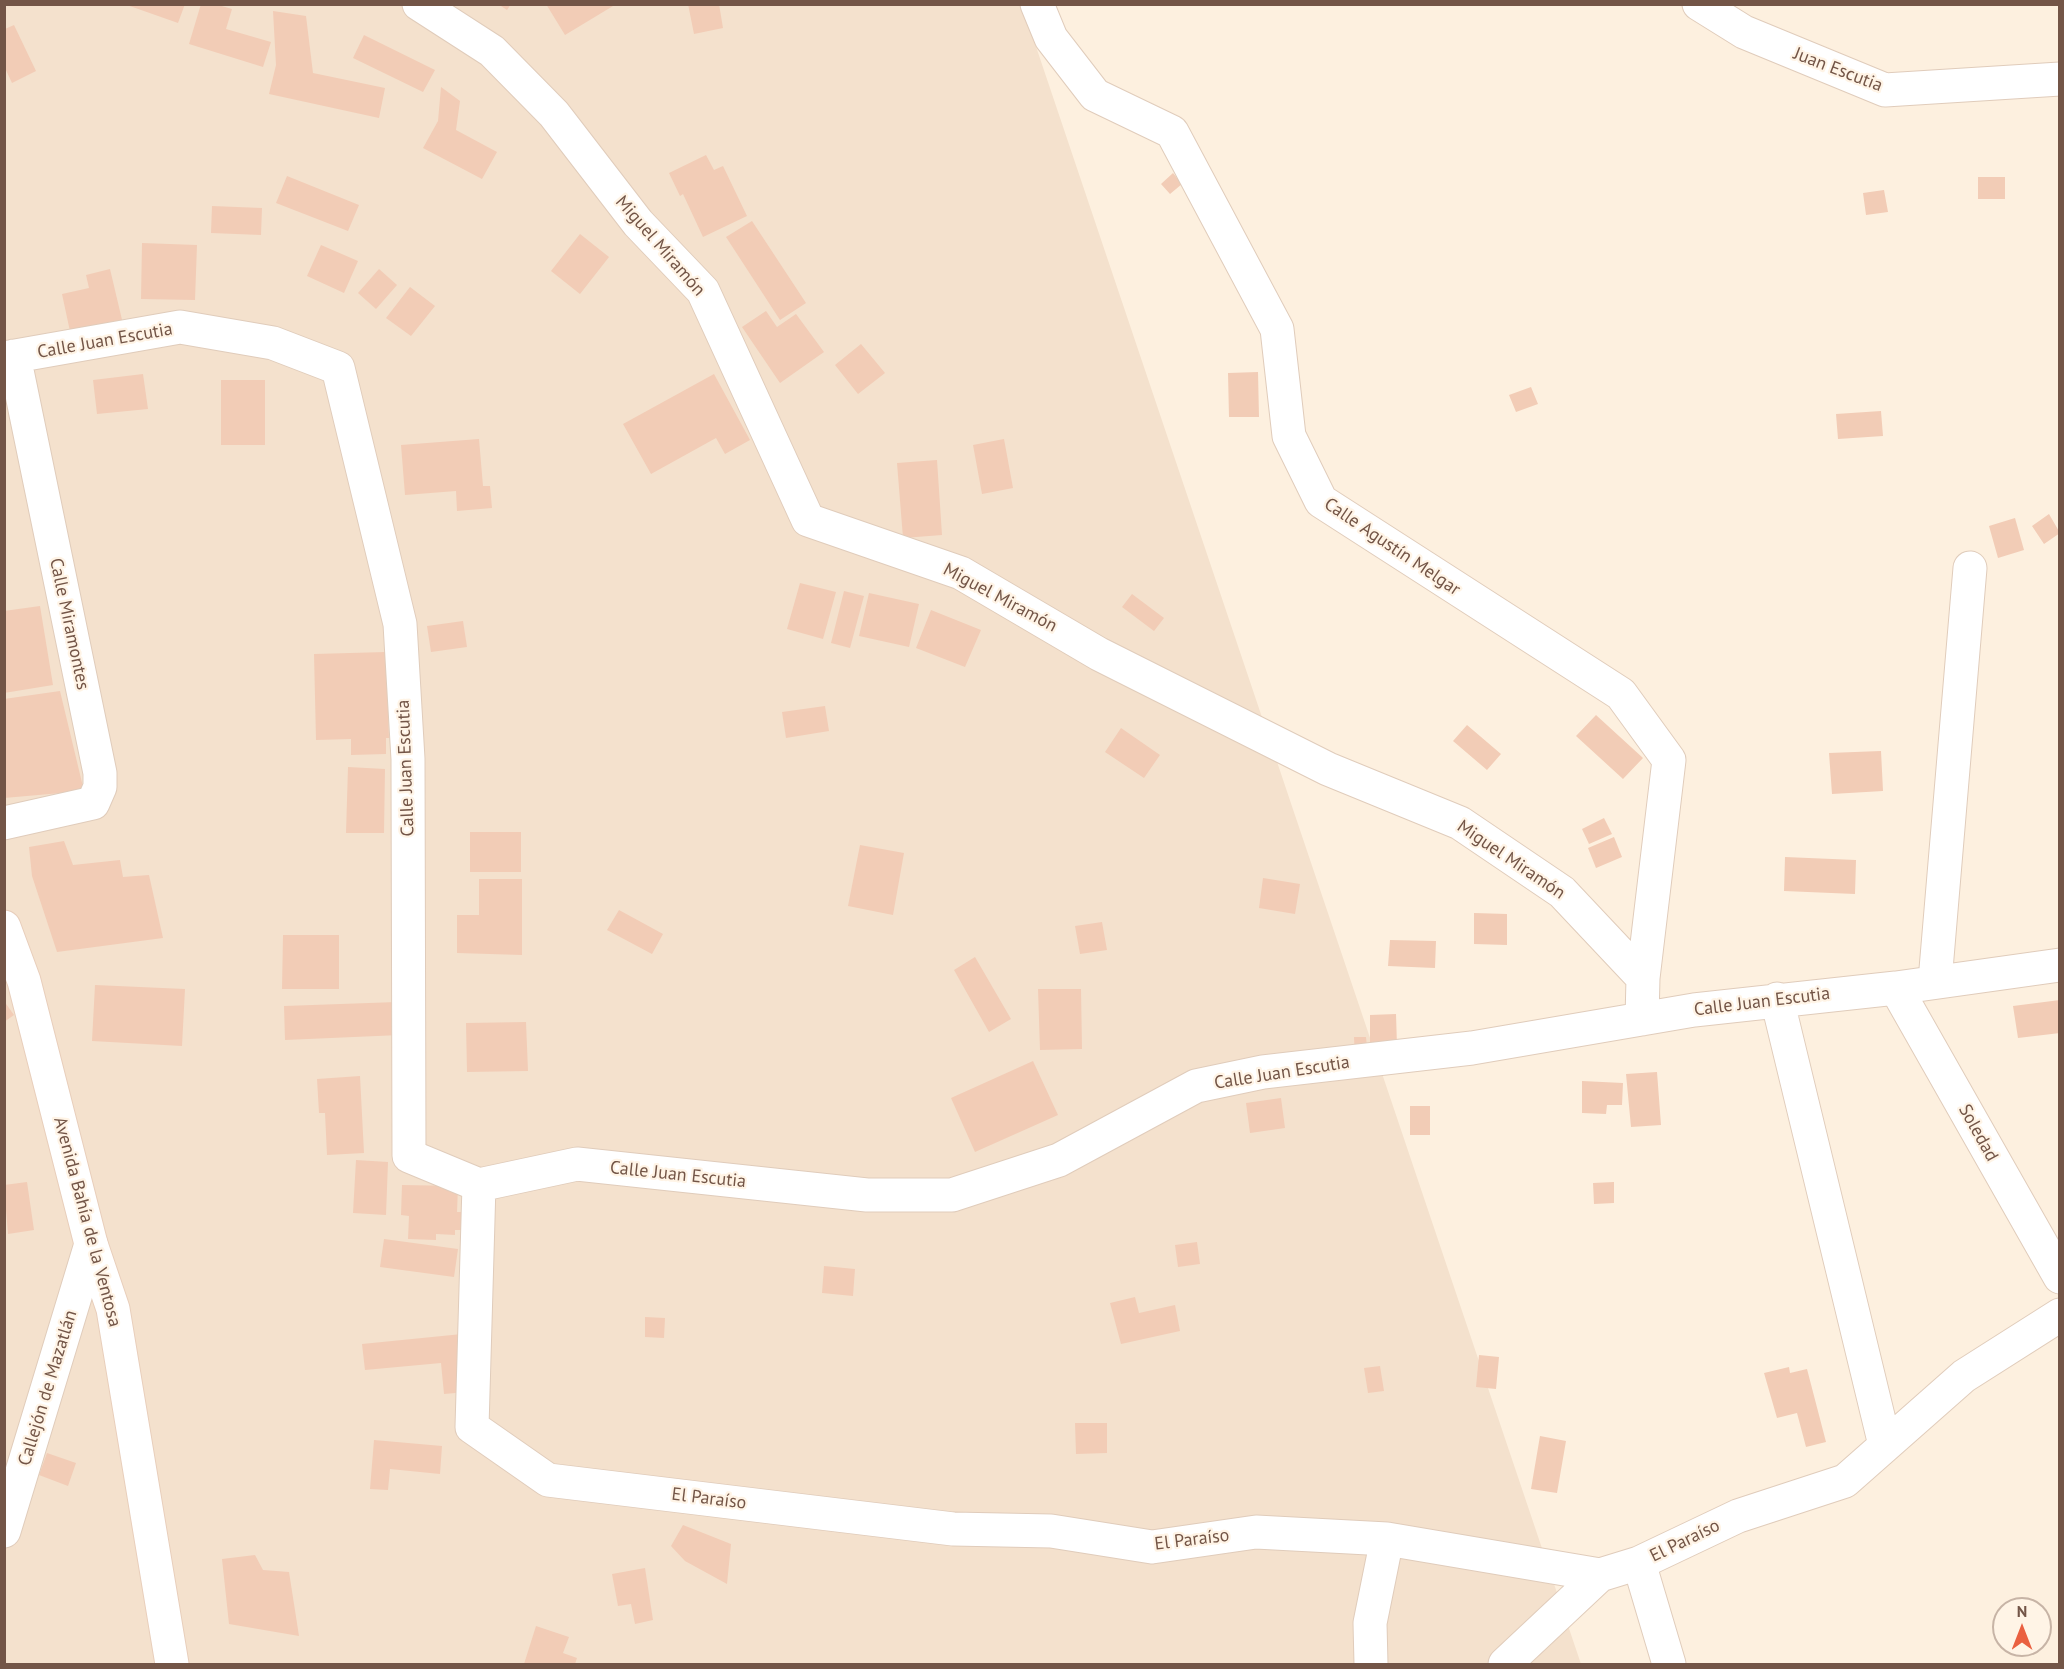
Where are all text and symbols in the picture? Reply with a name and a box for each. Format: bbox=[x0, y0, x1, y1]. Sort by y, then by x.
street label: Juan Escutia bbox=[1791, 43, 1885, 97]
street label: Miguel Miramón bbox=[611, 191, 709, 301]
street label: Calle Juan Escutia bbox=[36, 318, 174, 364]
street label: Calle Agustín Melgar bbox=[1320, 493, 1464, 601]
street label: Calle Miramontes bbox=[44, 556, 94, 692]
street label: Miguel Miramón bbox=[939, 559, 1061, 637]
street label: Calle Juan Escutia bbox=[393, 699, 419, 837]
street label: Miguel Miramón bbox=[1453, 816, 1569, 904]
street label: Calle Juan Escutia bbox=[1693, 983, 1831, 1021]
street label: Calle Juan Escutia bbox=[1213, 1052, 1351, 1094]
street label: Soledad bbox=[1954, 1101, 2002, 1165]
street label: Avenida Bahía de la Ventosa bbox=[49, 1115, 125, 1329]
street label: Calle Juan Escutia bbox=[609, 1157, 747, 1193]
street label: Callejón de Mazatlán bbox=[14, 1308, 82, 1468]
street label: El Paraíso bbox=[670, 1484, 748, 1514]
street label: El Paraíso bbox=[1646, 1515, 1724, 1567]
street label: El Paraíso bbox=[1153, 1525, 1231, 1555]
north arrow bbox=[1992, 1597, 2052, 1657]
text: N bbox=[2017, 1601, 2027, 1621]

